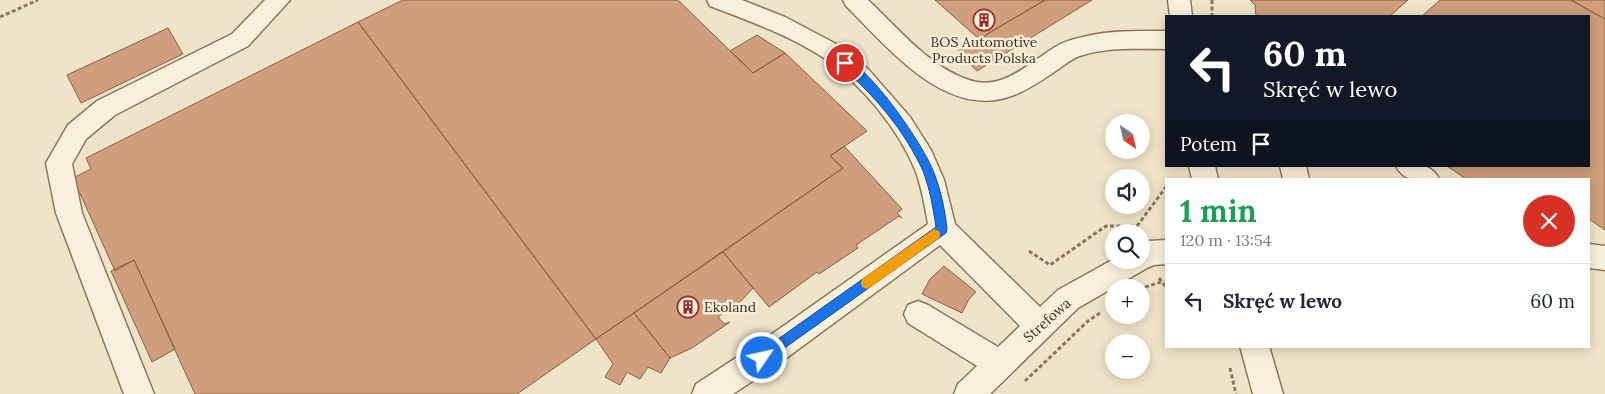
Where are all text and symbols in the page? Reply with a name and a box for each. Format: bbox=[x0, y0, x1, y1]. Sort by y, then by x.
building icon: BOS Automotive Products Polska bbox=[972, 8, 996, 32]
text: 60 m bbox=[1263, 31, 1347, 76]
place label: BOS Automotive Products Polska bbox=[931, 33, 1038, 67]
icon: left bbox=[1180, 35, 1245, 100]
pin bbox=[824, 42, 866, 84]
icon: arrive bbox=[831, 49, 859, 77]
text: Skręć w lewo bbox=[1263, 75, 1397, 103]
north arrow bbox=[1105, 114, 1150, 159]
map controls bbox=[1105, 114, 1150, 379]
icon: arrive bbox=[1247, 130, 1275, 158]
text: Potem bbox=[1180, 132, 1237, 156]
button: sound bbox=[1105, 169, 1150, 214]
text: 1 min bbox=[1180, 192, 1257, 230]
button: close bbox=[1523, 195, 1575, 247]
button: search bbox=[1105, 224, 1150, 269]
text: 120 m · 13:54 bbox=[1180, 230, 1271, 250]
button: + bbox=[1105, 279, 1150, 324]
icon: left bbox=[1180, 287, 1208, 315]
text: Skręć w lewo bbox=[1223, 289, 1342, 313]
text: 60 m bbox=[1530, 289, 1575, 313]
street label: Strefowa bbox=[1019, 294, 1075, 346]
building icon: Ekoland bbox=[676, 295, 700, 319]
place label: Ekoland bbox=[704, 298, 756, 316]
position arrow bbox=[735, 331, 787, 383]
button: − bbox=[1105, 334, 1150, 379]

